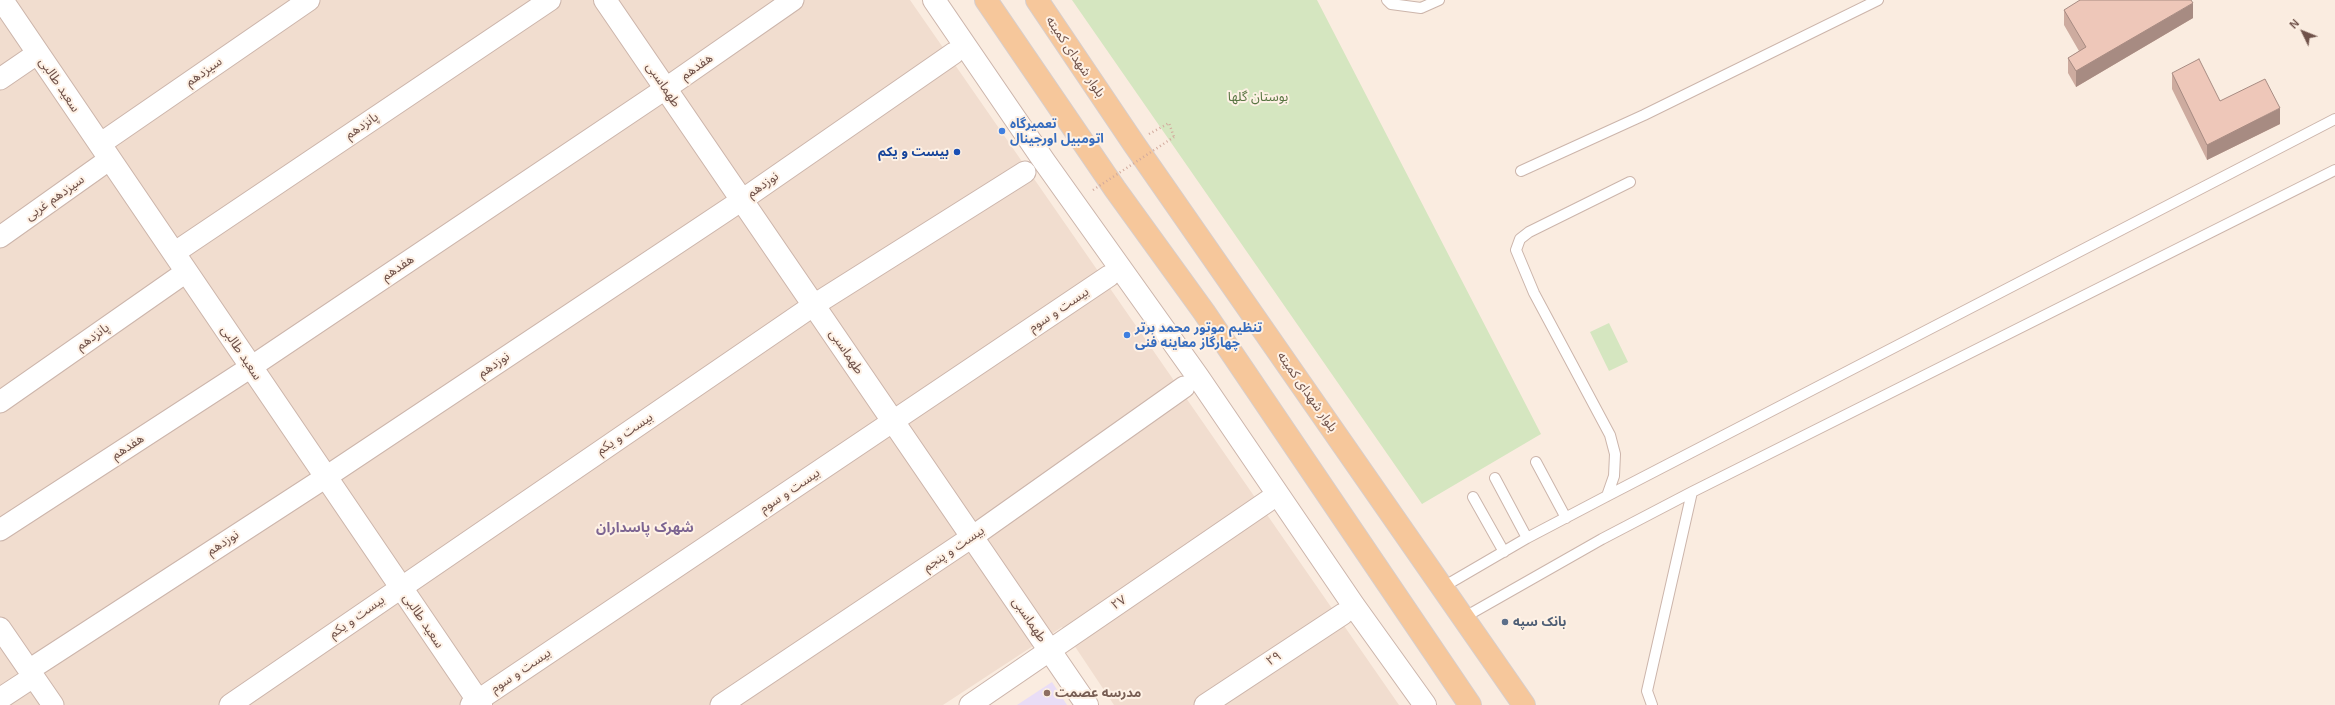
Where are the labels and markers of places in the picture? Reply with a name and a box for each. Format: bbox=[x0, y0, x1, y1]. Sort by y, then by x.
place label: تعمیرگاه اتومبیل اورجینال bbox=[1010, 116, 1104, 147]
marker: تعمیرگاه اتومبیل اورجینال bbox=[997, 126, 1007, 136]
place label: بیست و یکم bbox=[878, 144, 949, 160]
marker: بیست و یکم bbox=[952, 147, 962, 157]
place label: تنظیم موتور محمد برتر چهارگاز معاینه فنی bbox=[1135, 320, 1262, 351]
marker: تنظیم موتور محمد برتر چهارگاز معاینه فنی bbox=[1122, 330, 1132, 340]
place label: بانک سپه bbox=[1513, 614, 1566, 630]
marker: بانک سپه bbox=[1500, 617, 1510, 627]
place label: مدرسه عصمت bbox=[1055, 685, 1141, 701]
marker: مدرسه عصمت bbox=[1042, 688, 1052, 698]

